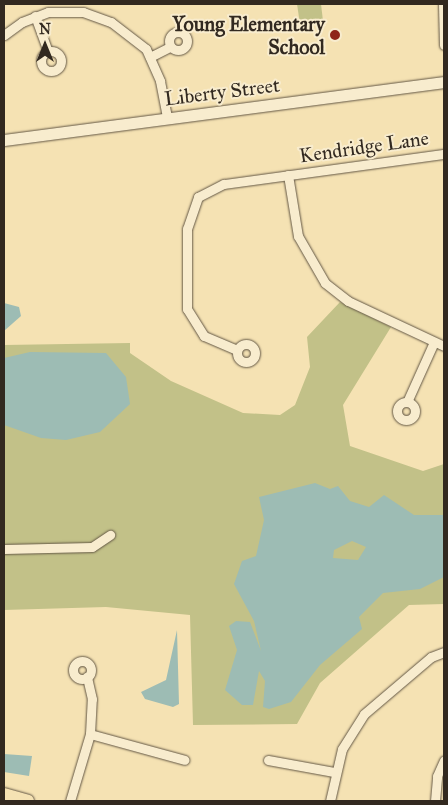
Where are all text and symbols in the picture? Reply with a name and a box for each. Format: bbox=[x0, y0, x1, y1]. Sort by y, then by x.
place label: Young Elementary School bbox=[172, 12, 325, 59]
north arrow bbox=[20, 20, 70, 70]
text: N bbox=[39, 21, 51, 38]
marker: Young Elementary School bbox=[329, 29, 341, 41]
street label: Liberty Street bbox=[163, 73, 281, 111]
street label: Kendridge Lane bbox=[298, 126, 430, 168]

